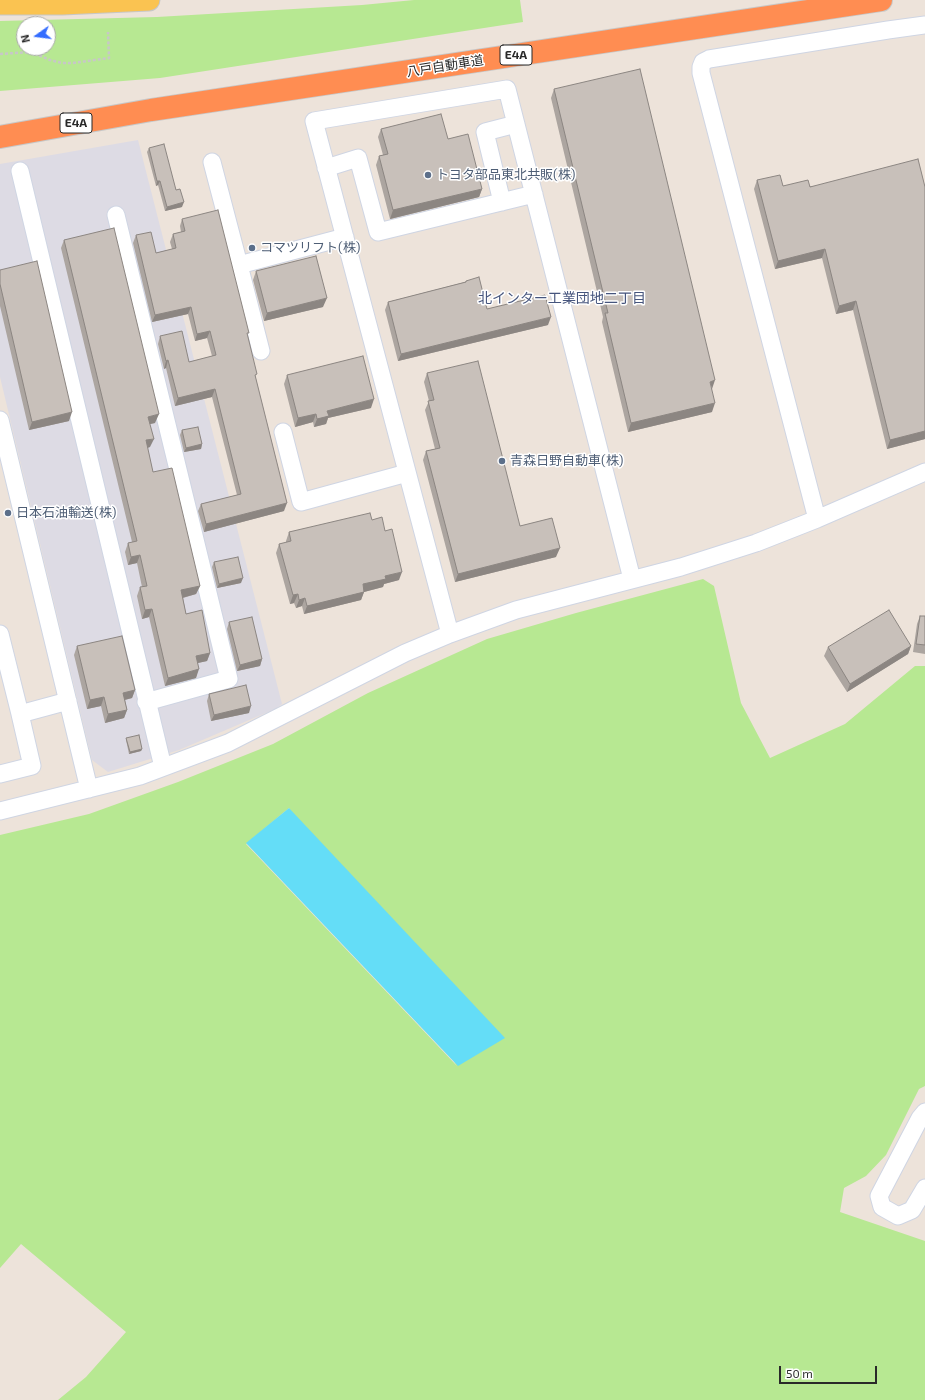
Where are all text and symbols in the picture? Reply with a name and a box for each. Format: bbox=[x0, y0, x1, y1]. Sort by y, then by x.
north arrow bbox=[16, 16, 56, 56]
text: N bbox=[18, 33, 32, 44]
road number: E4A bbox=[500, 45, 532, 65]
street label: 八戸自動車道 bbox=[405, 52, 485, 80]
road number: E4A bbox=[60, 113, 92, 133]
place label: トヨタ部品東北共販(株) bbox=[436, 167, 575, 183]
marker: トヨタ部品東北共販(株) bbox=[423, 170, 433, 180]
place label: コマツリフト(株) bbox=[260, 240, 360, 256]
marker: コマツリフト(株) bbox=[247, 243, 257, 253]
district label: 北インター工業団地二丁目 bbox=[478, 290, 646, 306]
place label: 青森日野自動車(株) bbox=[510, 453, 623, 469]
marker: 青森日野自動車(株) bbox=[497, 456, 507, 466]
place label: 日本石油輸送(株) bbox=[16, 505, 116, 521]
marker: 日本石油輸送(株) bbox=[3, 508, 13, 518]
scale bar bbox=[781, 1358, 879, 1384]
text: 50 m bbox=[786, 1366, 813, 1380]

